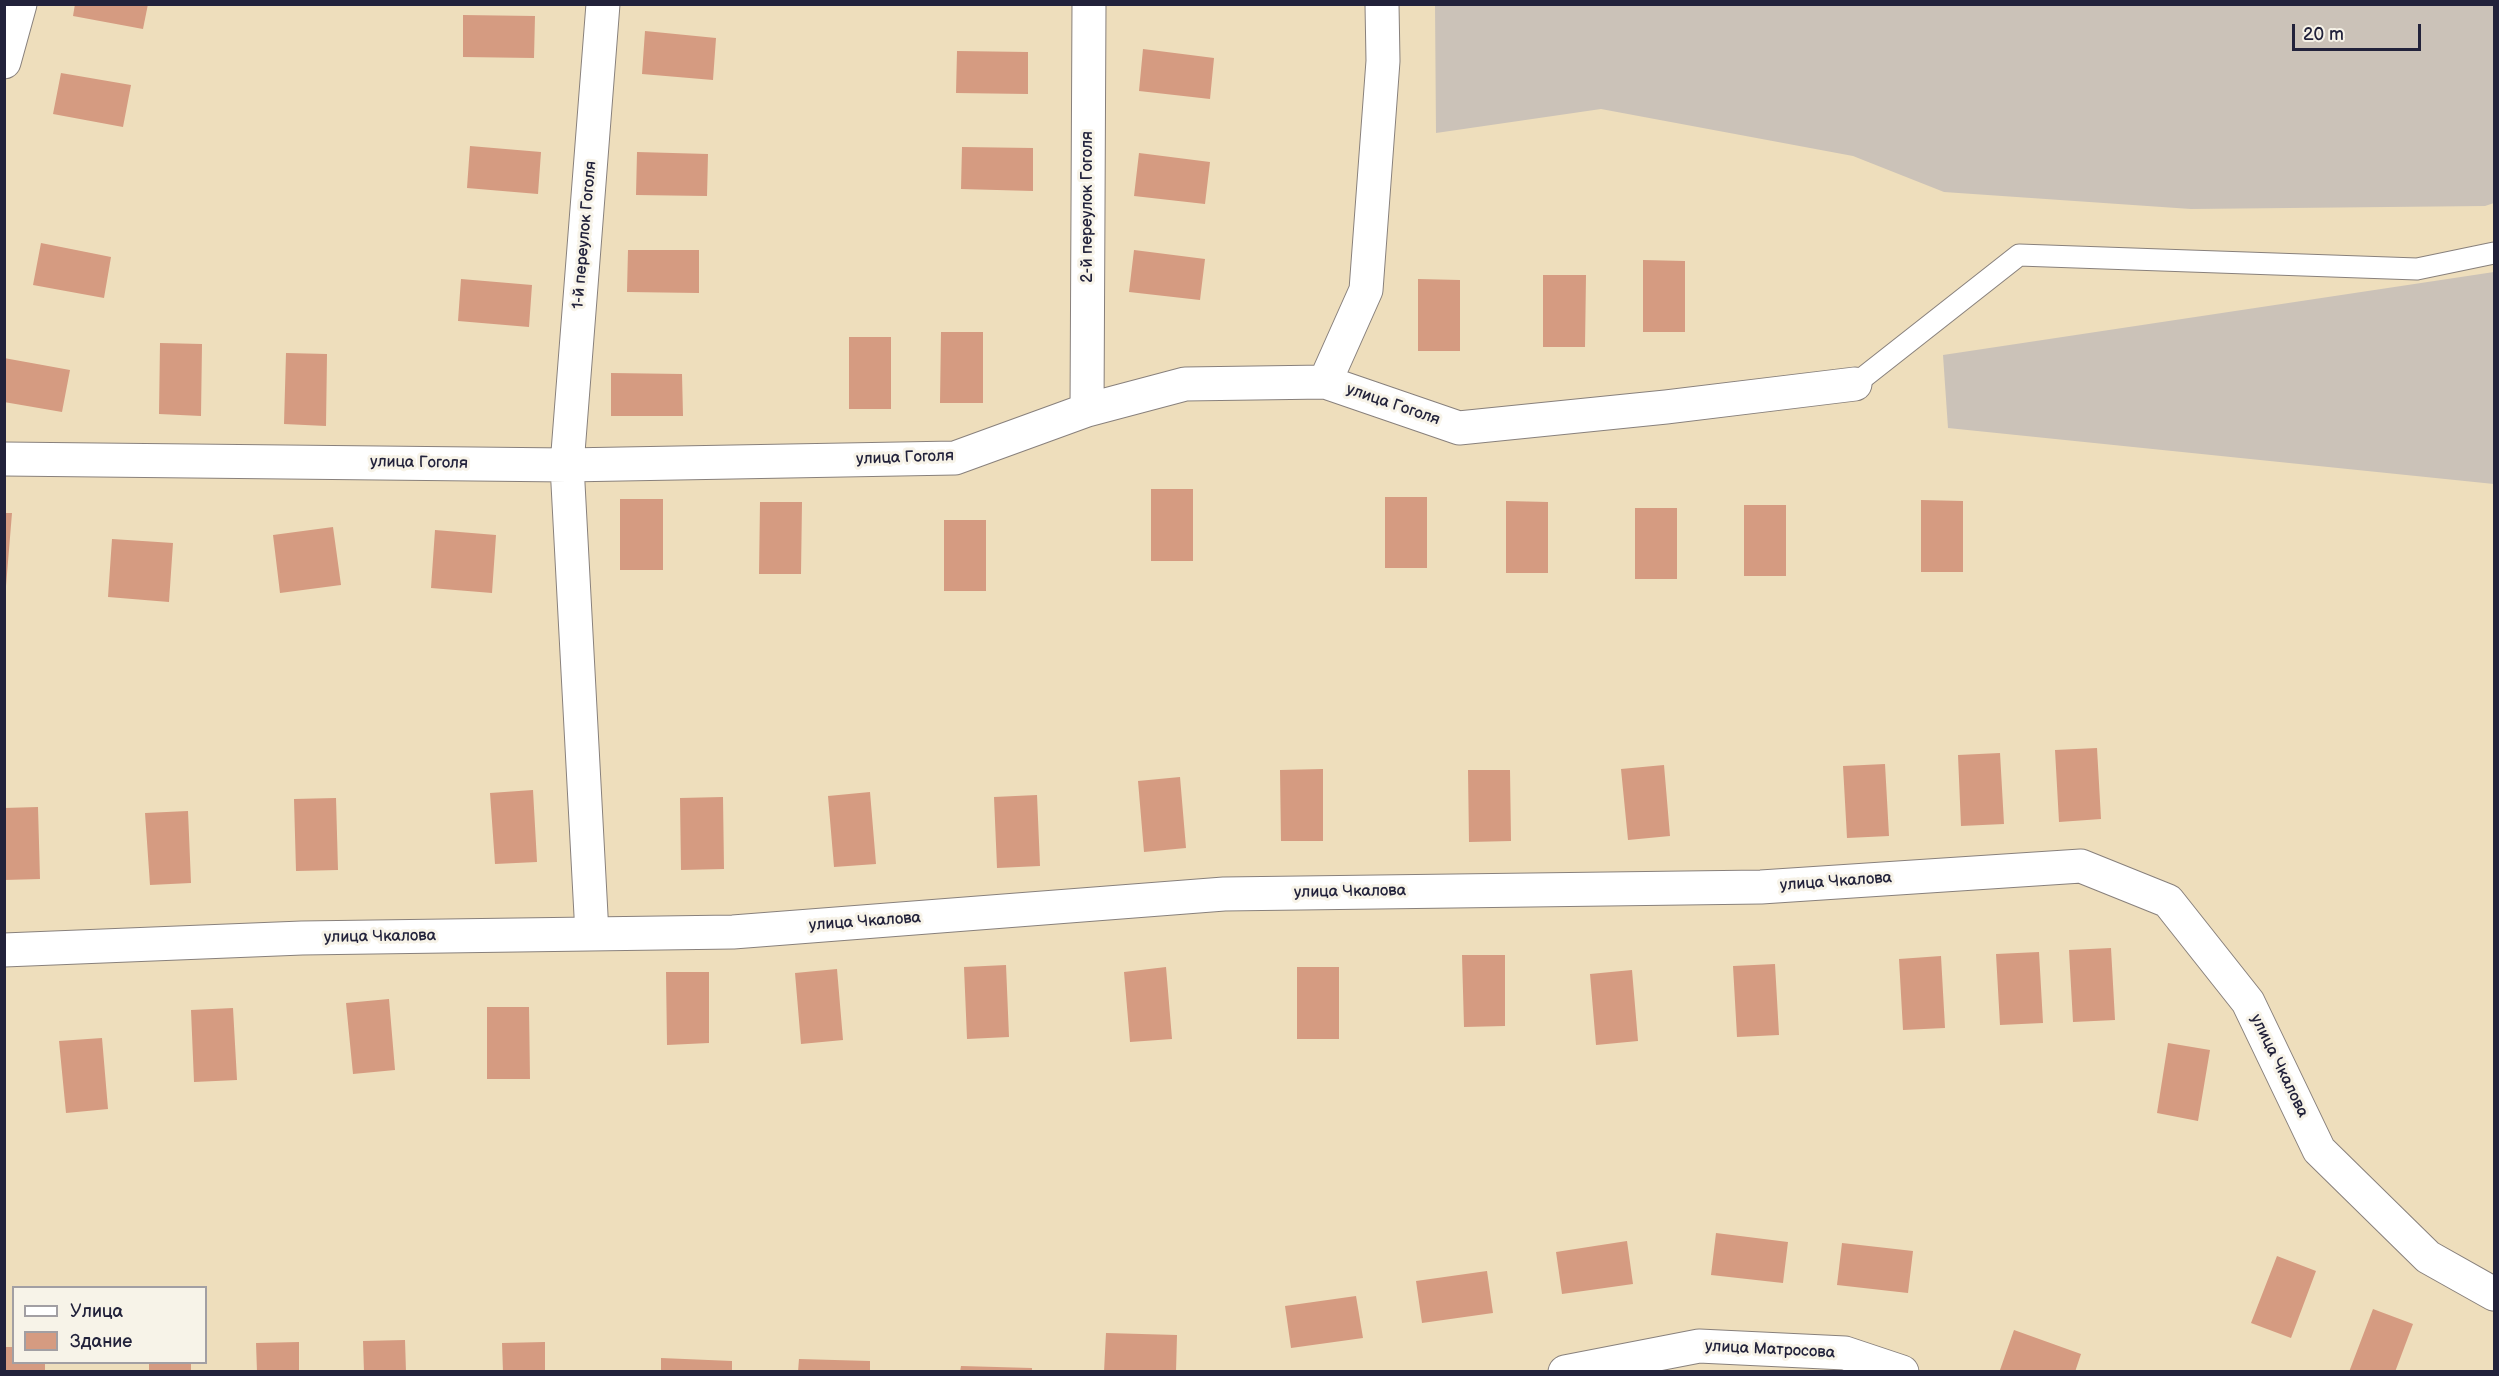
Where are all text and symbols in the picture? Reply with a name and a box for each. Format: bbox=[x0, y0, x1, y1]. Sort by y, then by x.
scale bar bbox=[2295, 12, 2424, 50]
text: 20 m bbox=[2303, 24, 2344, 45]
street label: 2-й переулок Гоголя bbox=[1078, 131, 1098, 283]
street label: 1-й переулок Гоголя bbox=[569, 160, 601, 310]
street label: улица Гоголя bbox=[1344, 380, 1442, 430]
street label: улица Гоголя bbox=[856, 447, 954, 469]
street label: улица Гоголя bbox=[370, 453, 468, 473]
street label: улица Чкалова bbox=[1779, 869, 1893, 895]
street label: улица Чкалова bbox=[1294, 881, 1406, 903]
street label: улица Чкалова bbox=[808, 909, 922, 935]
street label: улица Чкалова bbox=[324, 926, 436, 948]
street label: улица Чкалова bbox=[2246, 1011, 2312, 1121]
legend bbox=[12, 1286, 207, 1364]
text: Улица bbox=[70, 1301, 123, 1322]
text: Здание bbox=[70, 1331, 132, 1352]
street label: улица Матросова bbox=[1704, 1337, 1836, 1363]

